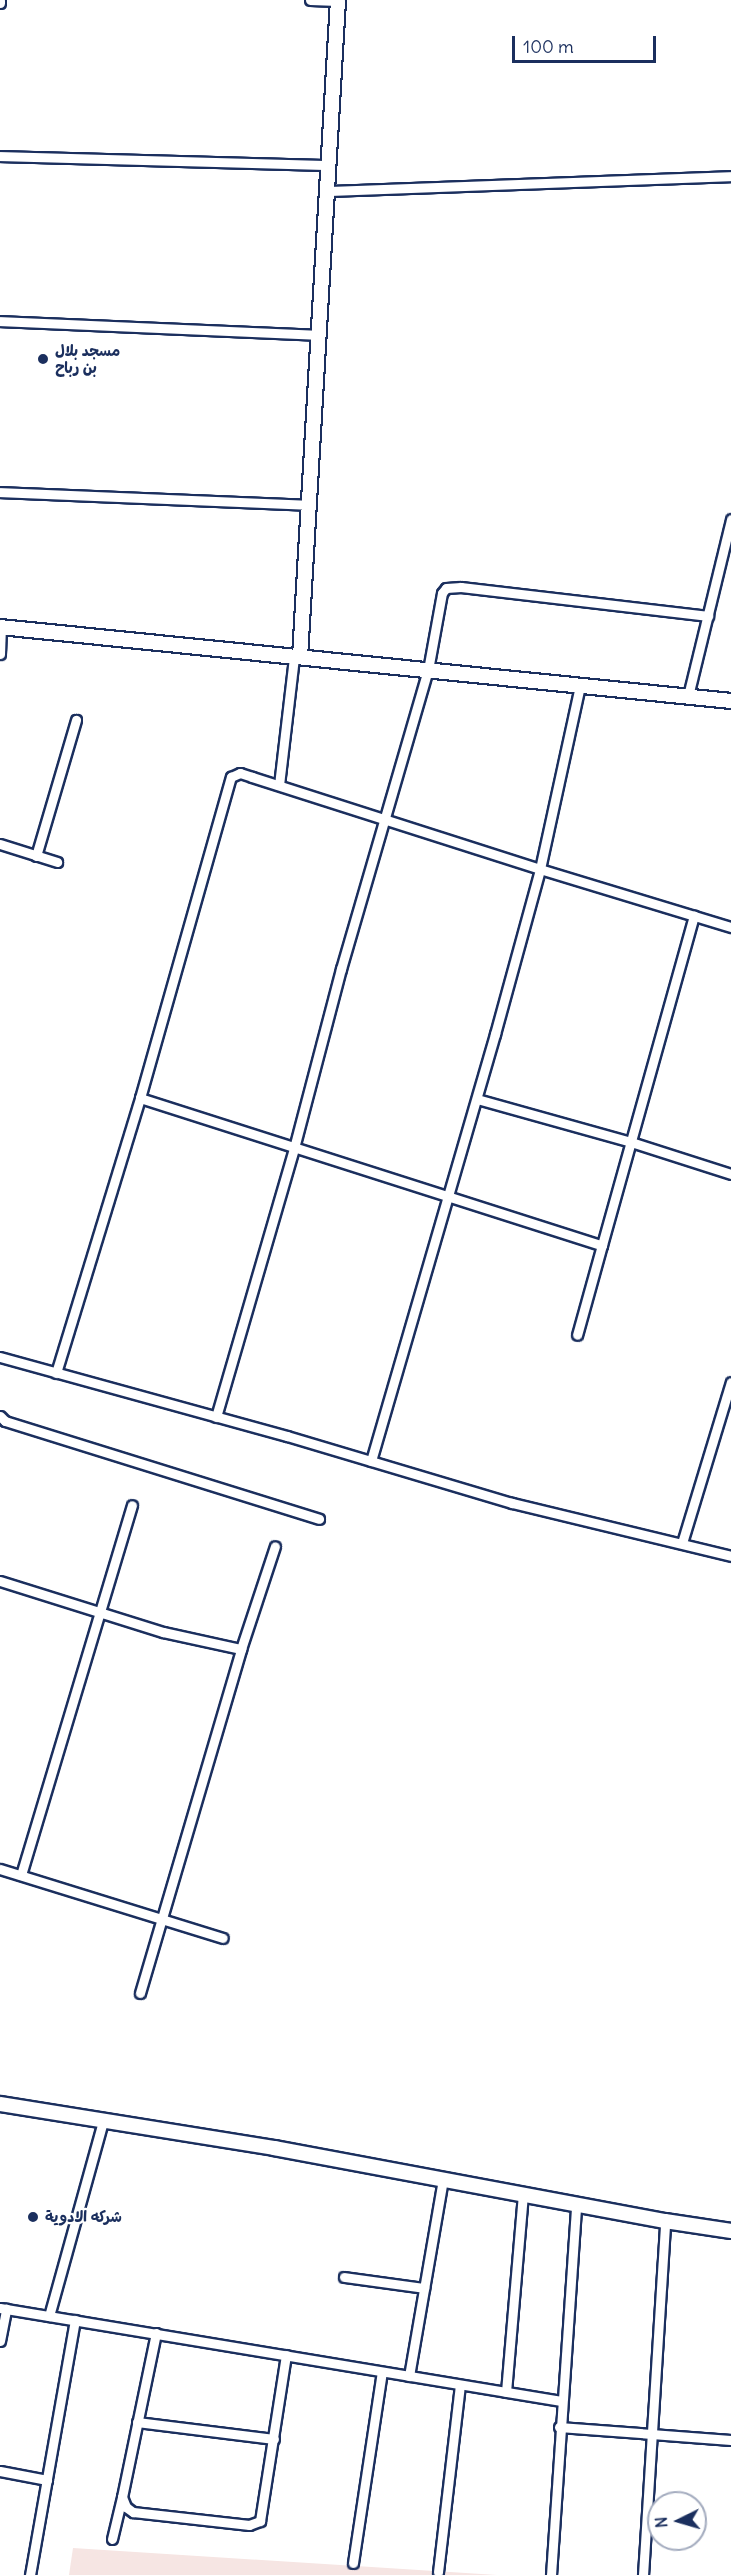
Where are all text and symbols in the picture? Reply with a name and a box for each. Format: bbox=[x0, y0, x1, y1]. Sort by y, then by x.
scale bar bbox=[515, 24, 659, 62]
text: 100 m bbox=[523, 35, 574, 58]
place label: مسجد بلال بن رباح bbox=[55, 341, 120, 376]
marker: مسجد بلال بن رباح bbox=[36, 352, 50, 366]
place label: شركه الادوية bbox=[45, 2208, 122, 2226]
marker: شركه الادوية bbox=[26, 2210, 40, 2224]
north arrow bbox=[647, 2491, 707, 2551]
text: N bbox=[651, 2516, 672, 2529]

